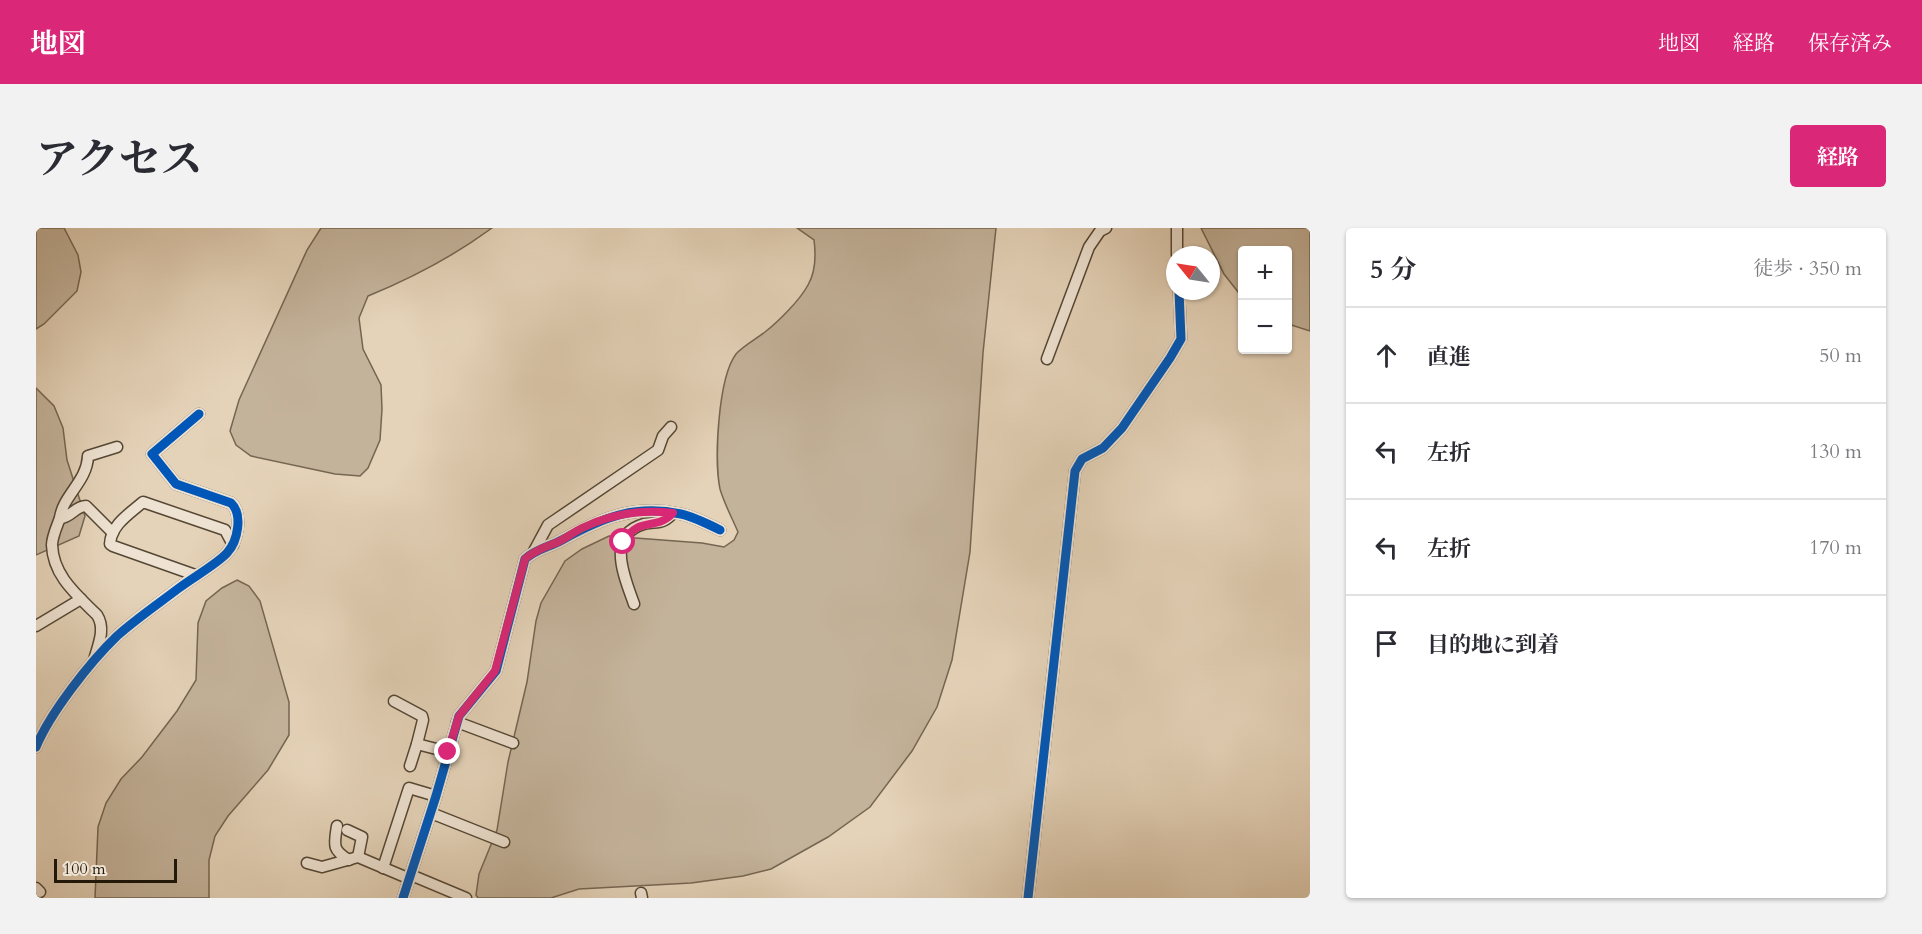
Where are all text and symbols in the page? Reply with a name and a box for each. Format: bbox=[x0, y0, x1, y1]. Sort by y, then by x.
text: 地図 bbox=[30, 25, 86, 63]
text: 地図 bbox=[1658, 29, 1700, 58]
text: 経路 bbox=[1733, 29, 1775, 58]
text: 保存済み bbox=[1808, 29, 1892, 58]
button: 経路 bbox=[1790, 125, 1886, 187]
text: アクセス bbox=[36, 131, 203, 188]
north arrow bbox=[1166, 246, 1220, 300]
map controls bbox=[1238, 246, 1292, 354]
button: + bbox=[1238, 246, 1292, 300]
text: 5 分 bbox=[1370, 252, 1416, 287]
text: 徒歩 · 350 m bbox=[1753, 255, 1862, 282]
button: − bbox=[1238, 300, 1292, 354]
icon: ahead bbox=[1370, 339, 1403, 372]
text: 直進 bbox=[1427, 342, 1471, 372]
text: 50 m bbox=[1819, 342, 1862, 369]
icon: left bbox=[1370, 435, 1403, 468]
text: 左折 bbox=[1427, 438, 1471, 468]
text: 130 m bbox=[1809, 438, 1862, 465]
route start bbox=[609, 528, 635, 554]
icon: left bbox=[1370, 531, 1403, 564]
text: 左折 bbox=[1427, 534, 1471, 564]
text: 170 m bbox=[1809, 534, 1862, 561]
icon: arrive bbox=[1370, 627, 1403, 660]
text: 目的地に到着 bbox=[1427, 630, 1559, 660]
route end bbox=[434, 738, 460, 764]
scale bar bbox=[54, 856, 177, 884]
text: 100 m bbox=[63, 858, 105, 880]

